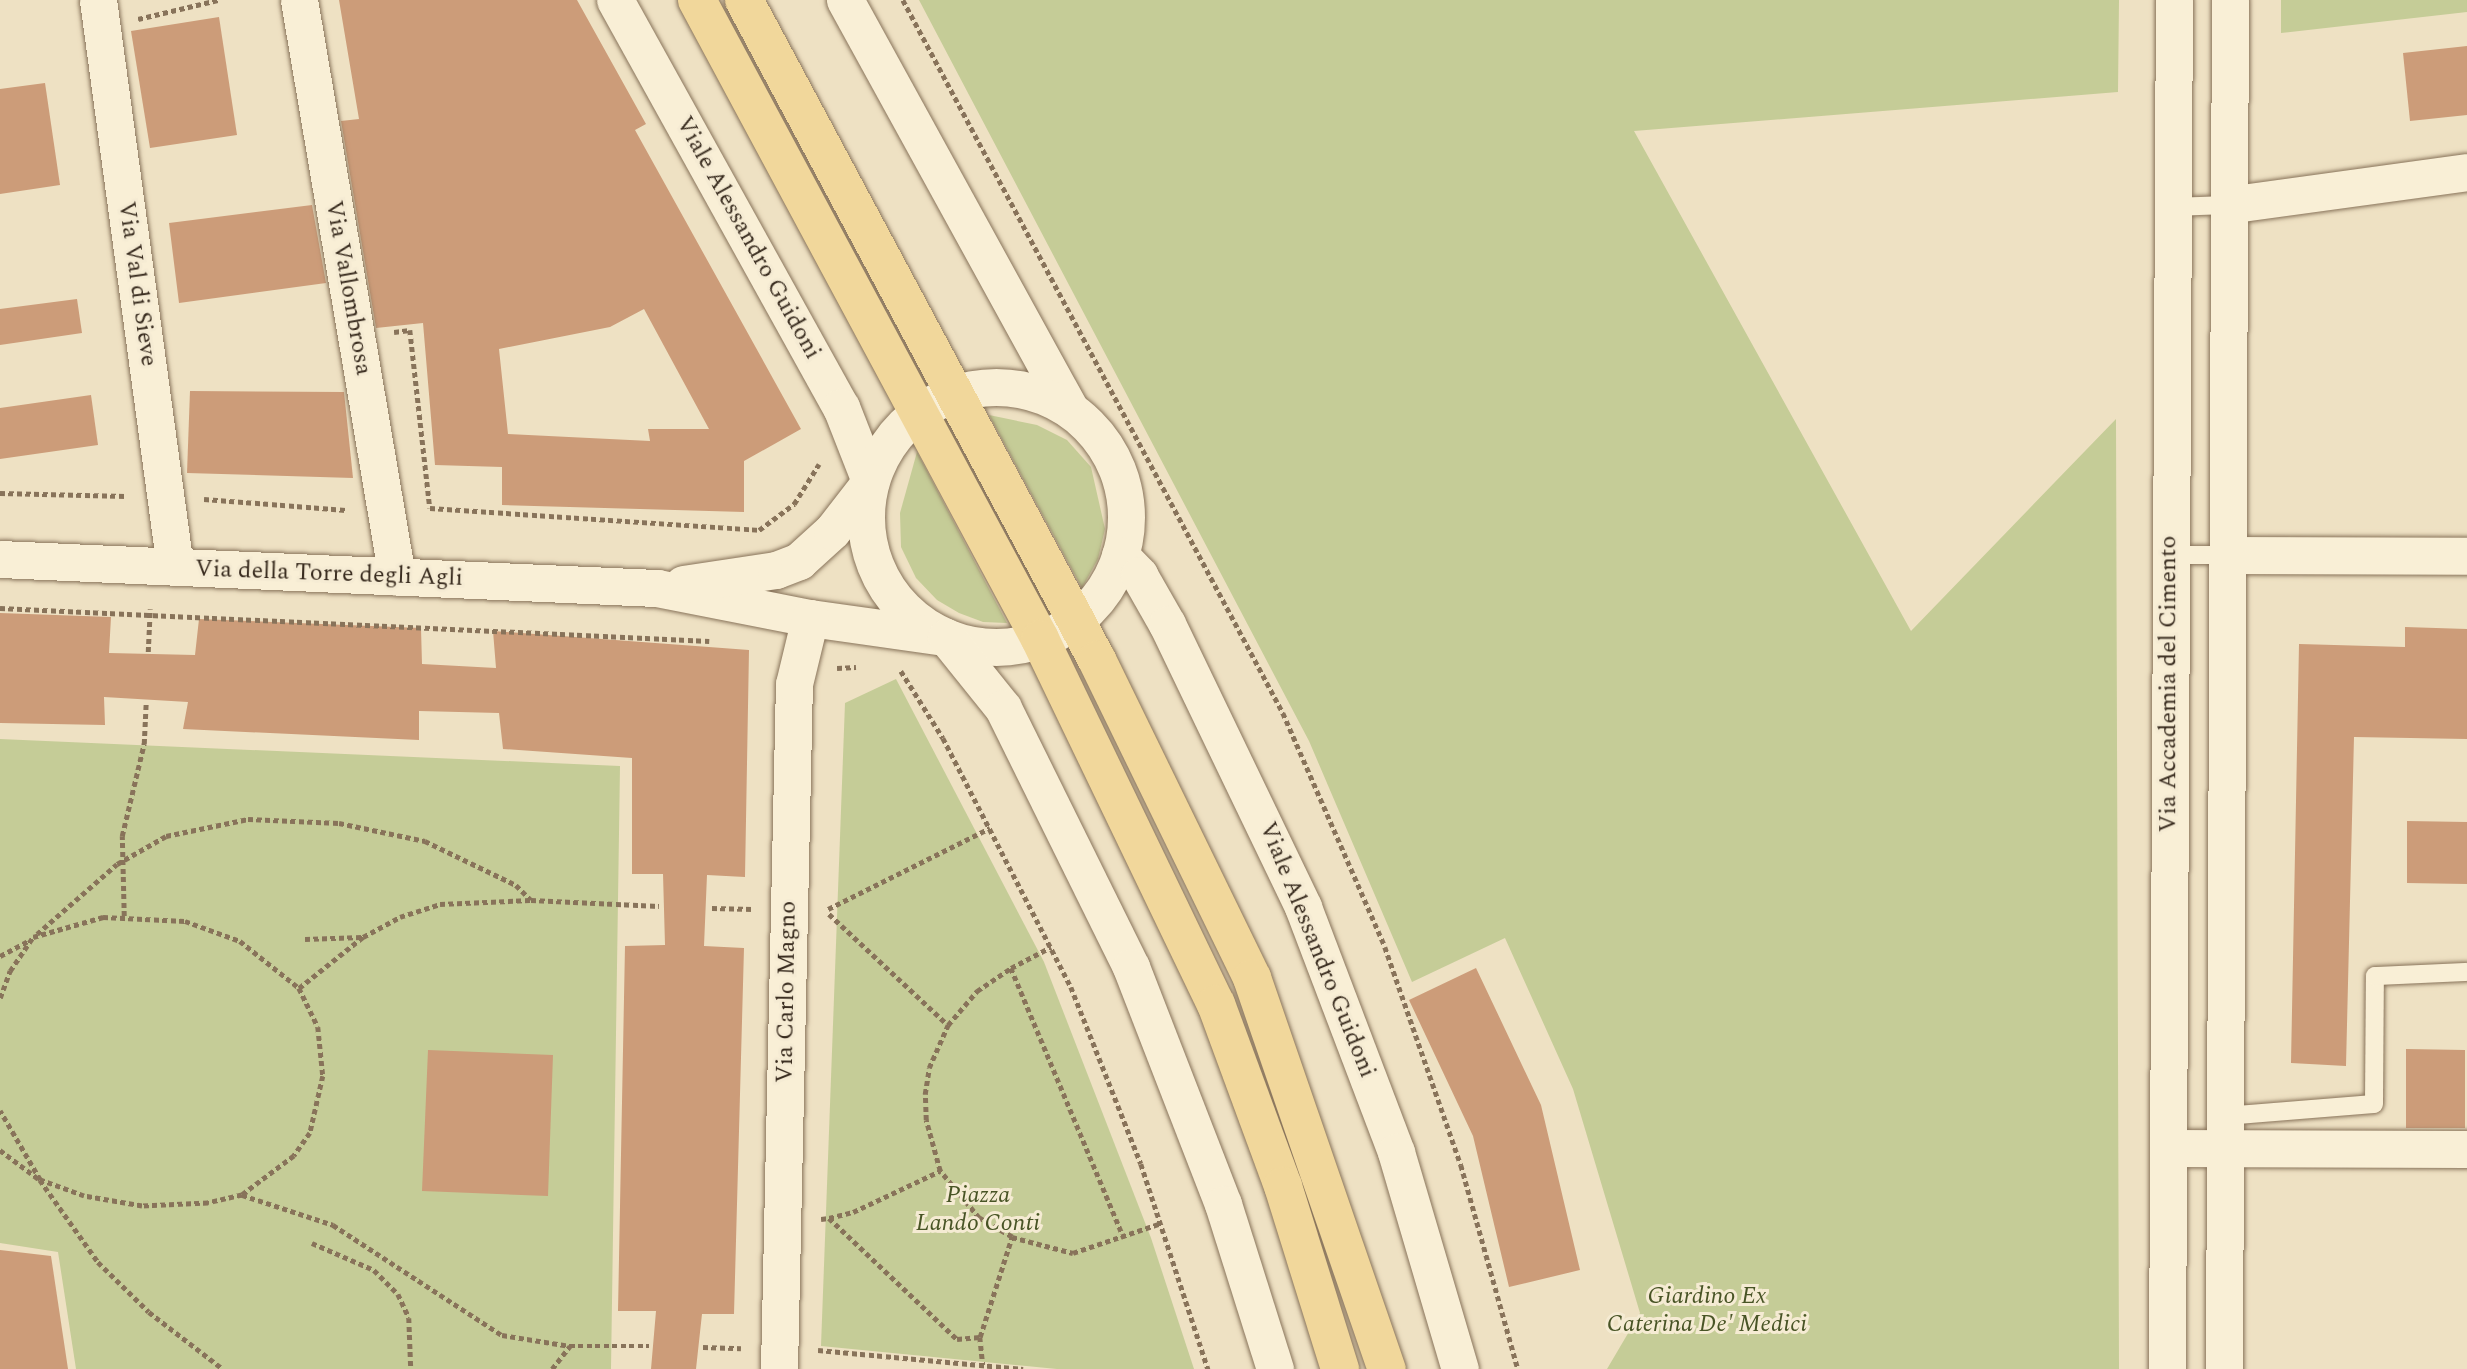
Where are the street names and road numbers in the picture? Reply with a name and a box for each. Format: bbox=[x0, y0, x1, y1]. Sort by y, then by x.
street label: Viale Alessandro Guidoni bbox=[669, 112, 827, 364]
street label: Via Vallombrosa bbox=[318, 198, 378, 378]
street label: Via Val di Sieve bbox=[111, 200, 163, 368]
street label: Via Accademia del Cimento bbox=[2155, 536, 2183, 832]
street label: Via della Torre degli Agli bbox=[195, 555, 463, 593]
street label: Viale Alessandro Guidoni bbox=[1252, 818, 1382, 1082]
street label: Via Carlo Magno bbox=[771, 901, 803, 1083]

